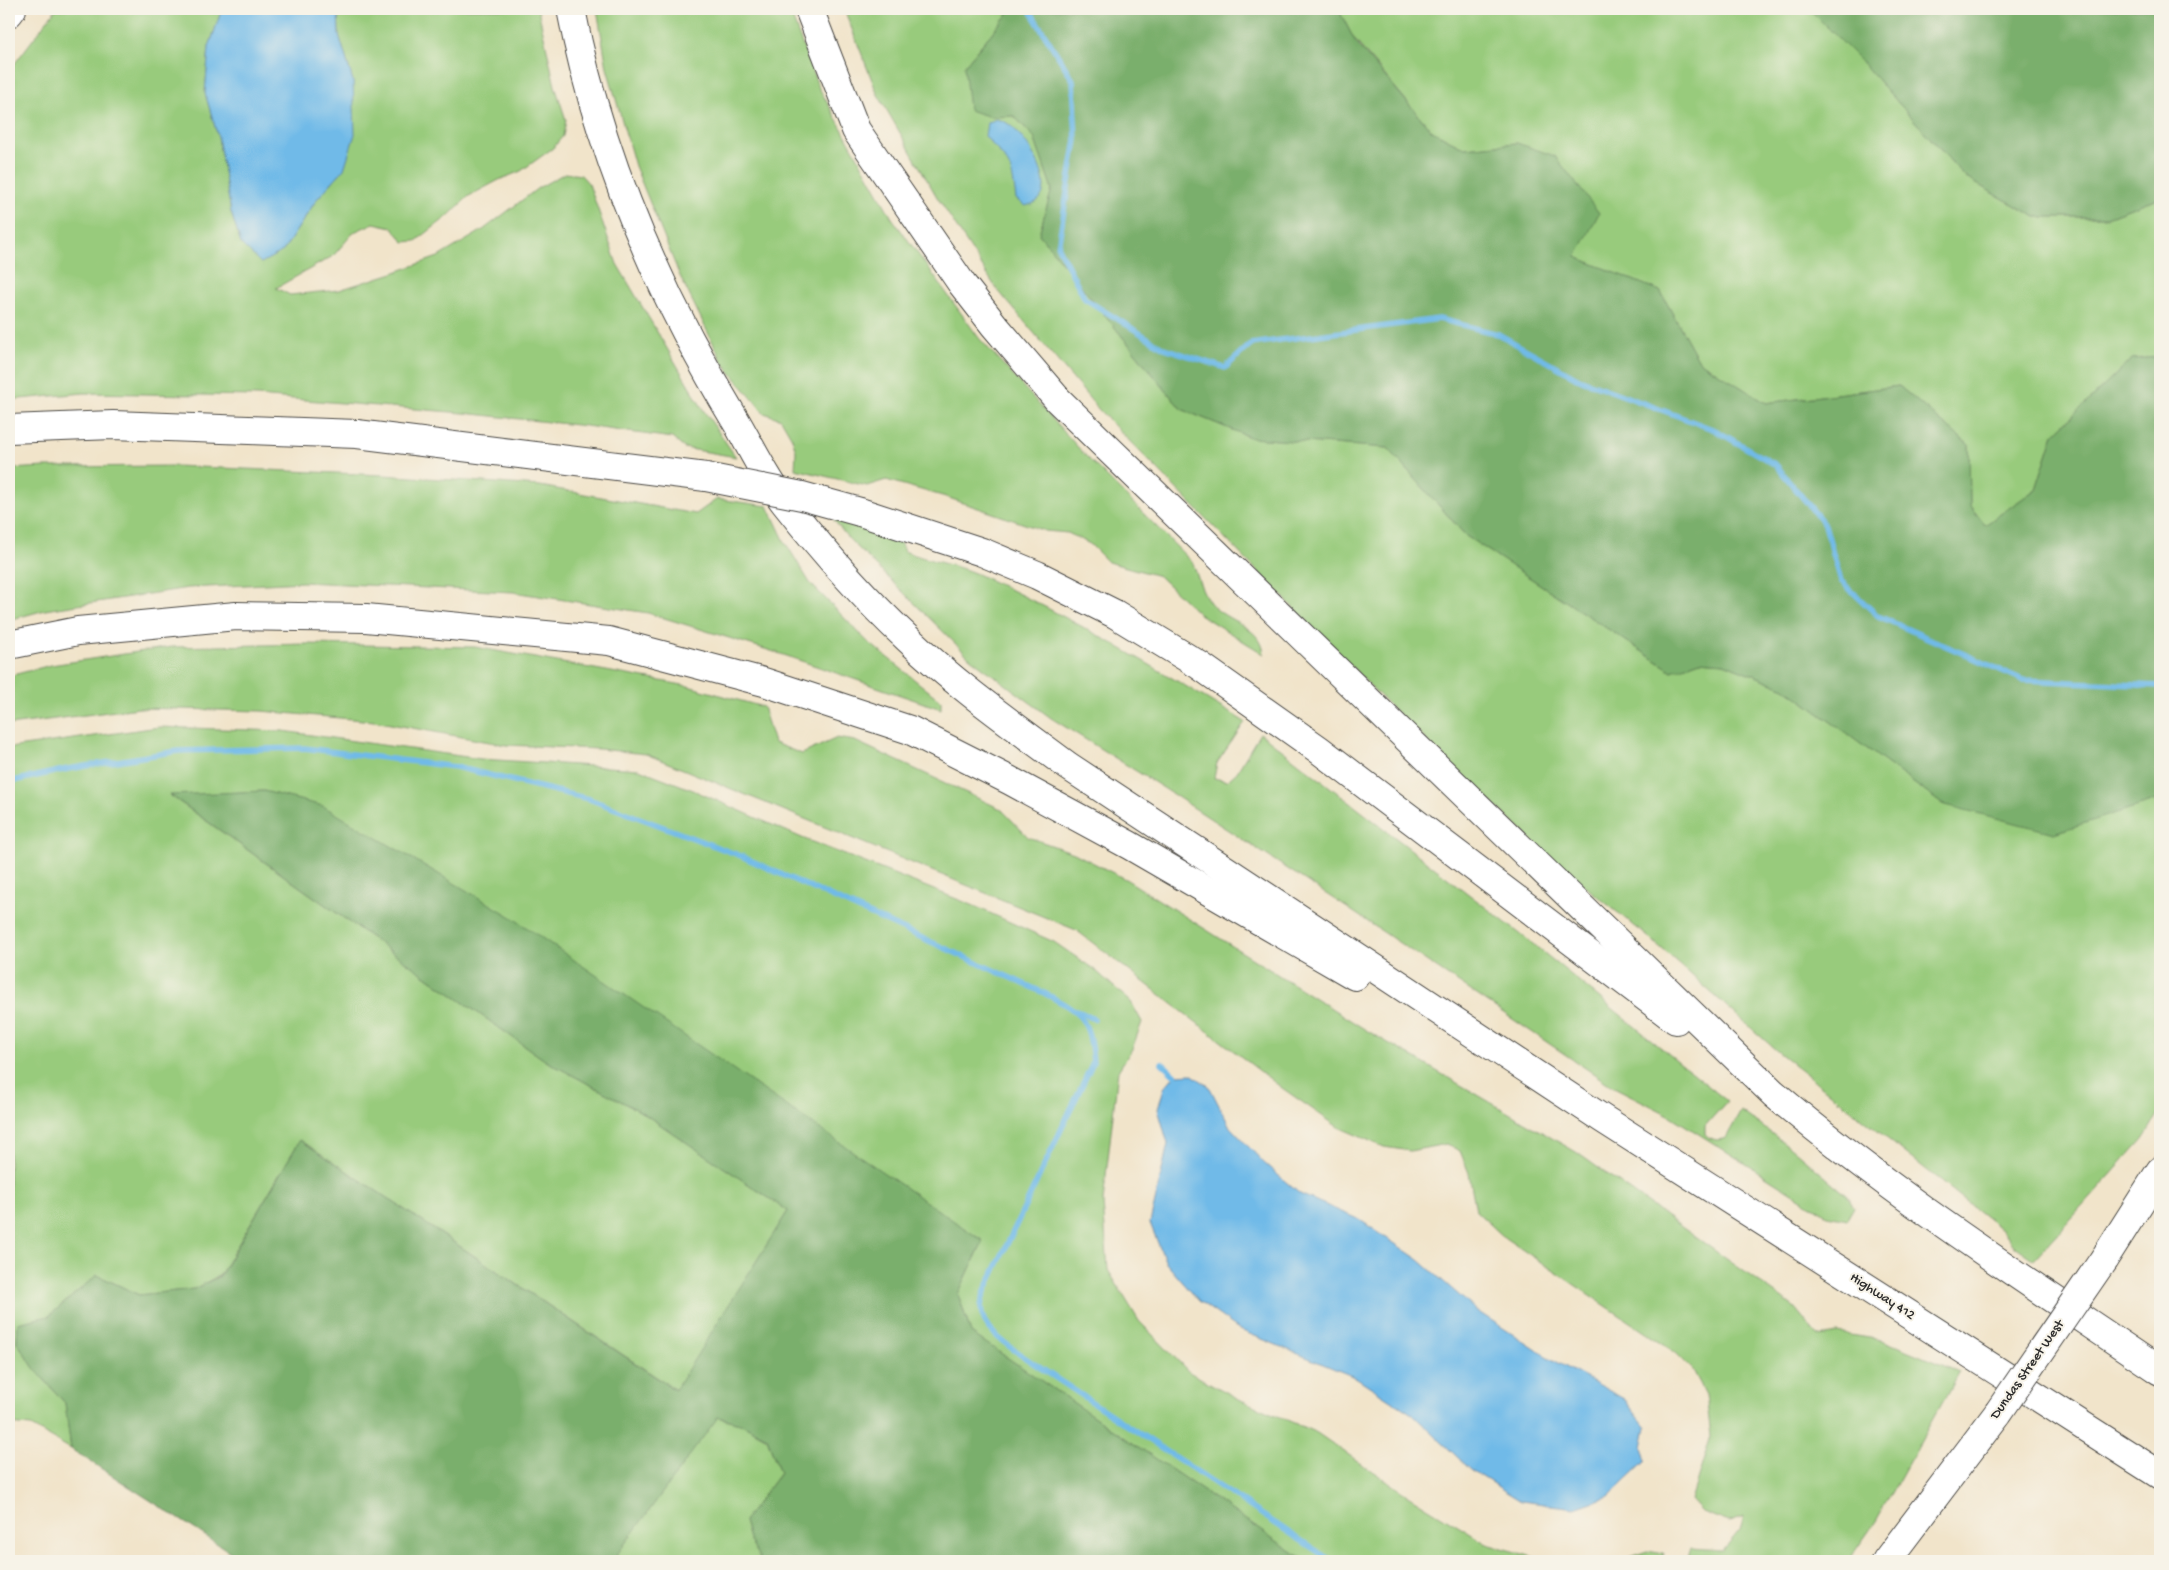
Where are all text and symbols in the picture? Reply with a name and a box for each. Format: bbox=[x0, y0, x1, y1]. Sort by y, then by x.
street label: Highway 412 bbox=[1846, 1270, 1918, 1324]
street label: Dundas Street West bbox=[1987, 1316, 2069, 1424]

